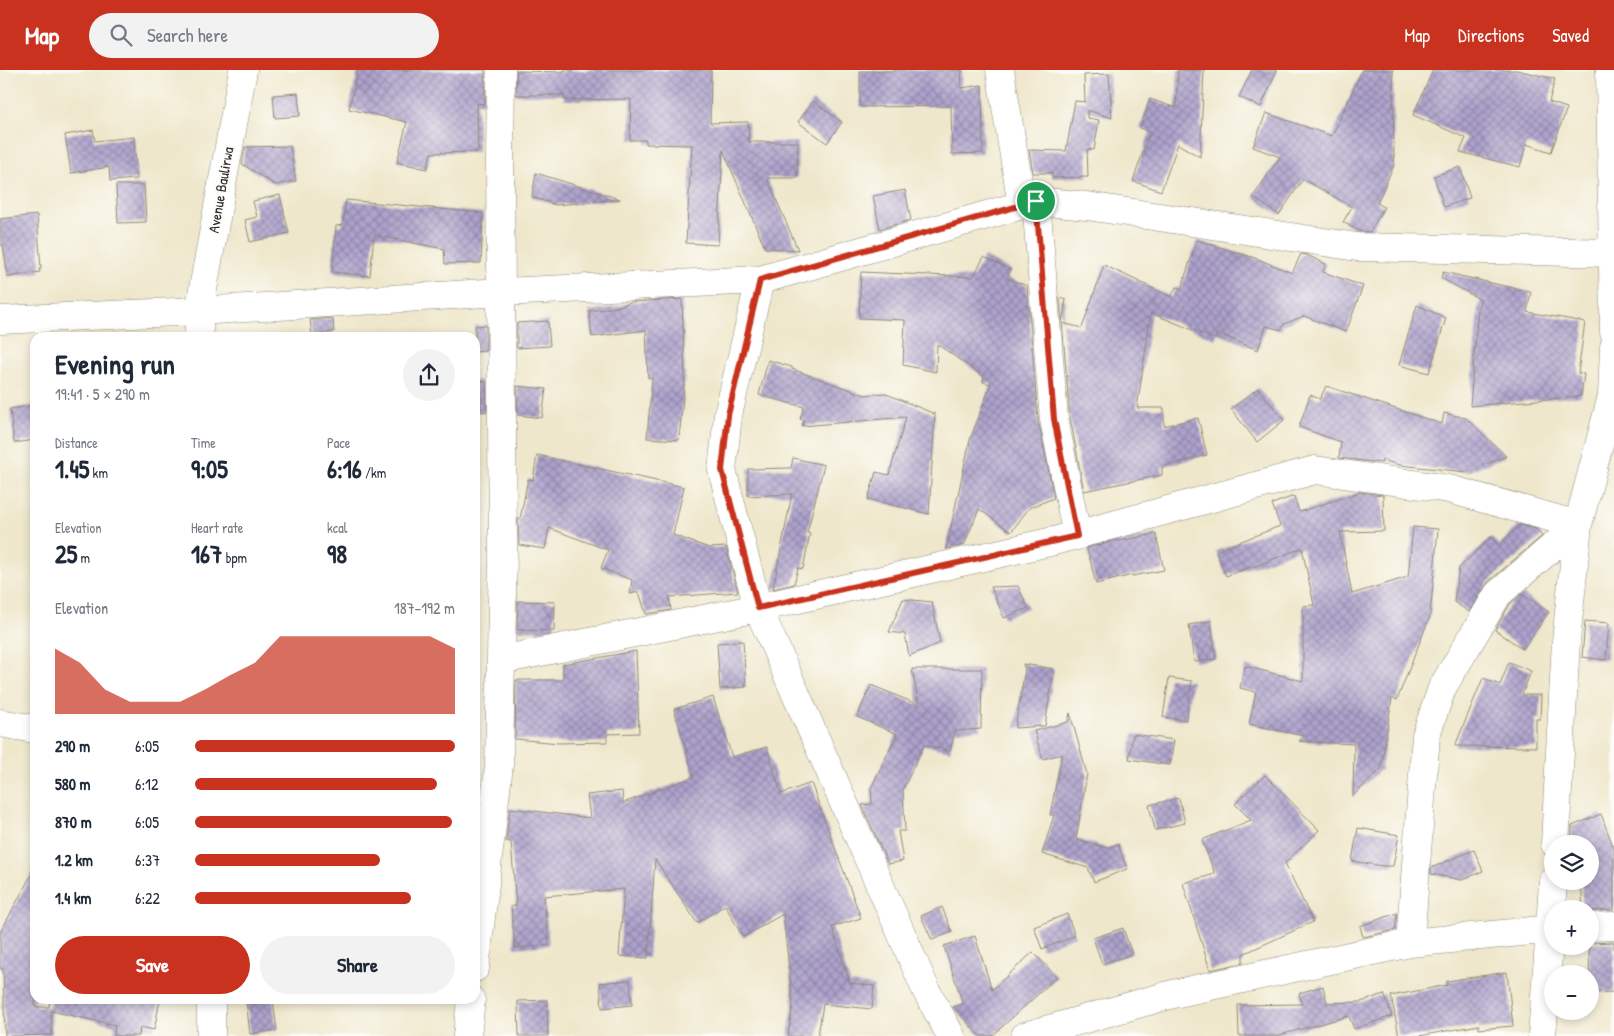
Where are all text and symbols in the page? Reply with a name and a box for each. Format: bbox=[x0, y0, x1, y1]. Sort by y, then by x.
search box bbox=[89, 13, 439, 58]
text: Map bbox=[25, 19, 59, 51]
icon: search bbox=[107, 21, 135, 49]
text: Search here bbox=[147, 22, 228, 48]
text: Map bbox=[1405, 23, 1430, 48]
text: Directions bbox=[1458, 23, 1524, 48]
text: Saved bbox=[1552, 23, 1589, 48]
street label: Avenue Baulirwa bbox=[203, 145, 238, 235]
pin bbox=[1015, 180, 1057, 222]
icon: arrive bbox=[1022, 187, 1050, 215]
text: Evening run bbox=[55, 345, 175, 383]
button: share bbox=[403, 349, 455, 401]
text: 19:41 · 5 × 290 m bbox=[55, 383, 150, 405]
text: Distance bbox=[55, 433, 98, 452]
text: Time bbox=[191, 433, 216, 452]
text: Pace bbox=[327, 433, 350, 452]
text: 1.45 bbox=[55, 452, 89, 486]
text: 9:05 bbox=[191, 452, 228, 486]
text: 6:16 bbox=[327, 452, 362, 486]
text: km bbox=[89, 463, 108, 482]
text: /km bbox=[362, 463, 386, 482]
text: Elevation bbox=[55, 518, 102, 537]
text: Heart rate bbox=[191, 518, 243, 537]
text: kcal bbox=[327, 518, 347, 537]
text: 25 bbox=[55, 537, 77, 571]
text: 167 bbox=[191, 537, 222, 571]
text: 98 bbox=[327, 537, 347, 571]
text: m bbox=[77, 548, 90, 567]
text: bpm bbox=[222, 548, 247, 567]
text: Elevation bbox=[55, 597, 108, 619]
text: 187–192 m bbox=[394, 597, 455, 619]
text: 290 m bbox=[55, 735, 90, 757]
text: 6:05 bbox=[135, 735, 159, 757]
text: 580 m bbox=[55, 773, 90, 795]
text: 6:12 bbox=[135, 773, 158, 795]
text: 870 m bbox=[55, 811, 92, 833]
text: 6:05 bbox=[135, 811, 159, 833]
map controls bbox=[1544, 835, 1599, 1020]
button: layers bbox=[1544, 835, 1599, 890]
text: 1.2 km bbox=[55, 849, 93, 871]
text: 6:37 bbox=[135, 849, 160, 871]
text: 1.4 km bbox=[55, 887, 91, 909]
text: 6:22 bbox=[135, 887, 160, 909]
button: + bbox=[1544, 900, 1599, 955]
button: Save bbox=[55, 936, 250, 994]
button: Share bbox=[260, 936, 455, 994]
button: − bbox=[1544, 965, 1599, 1020]

